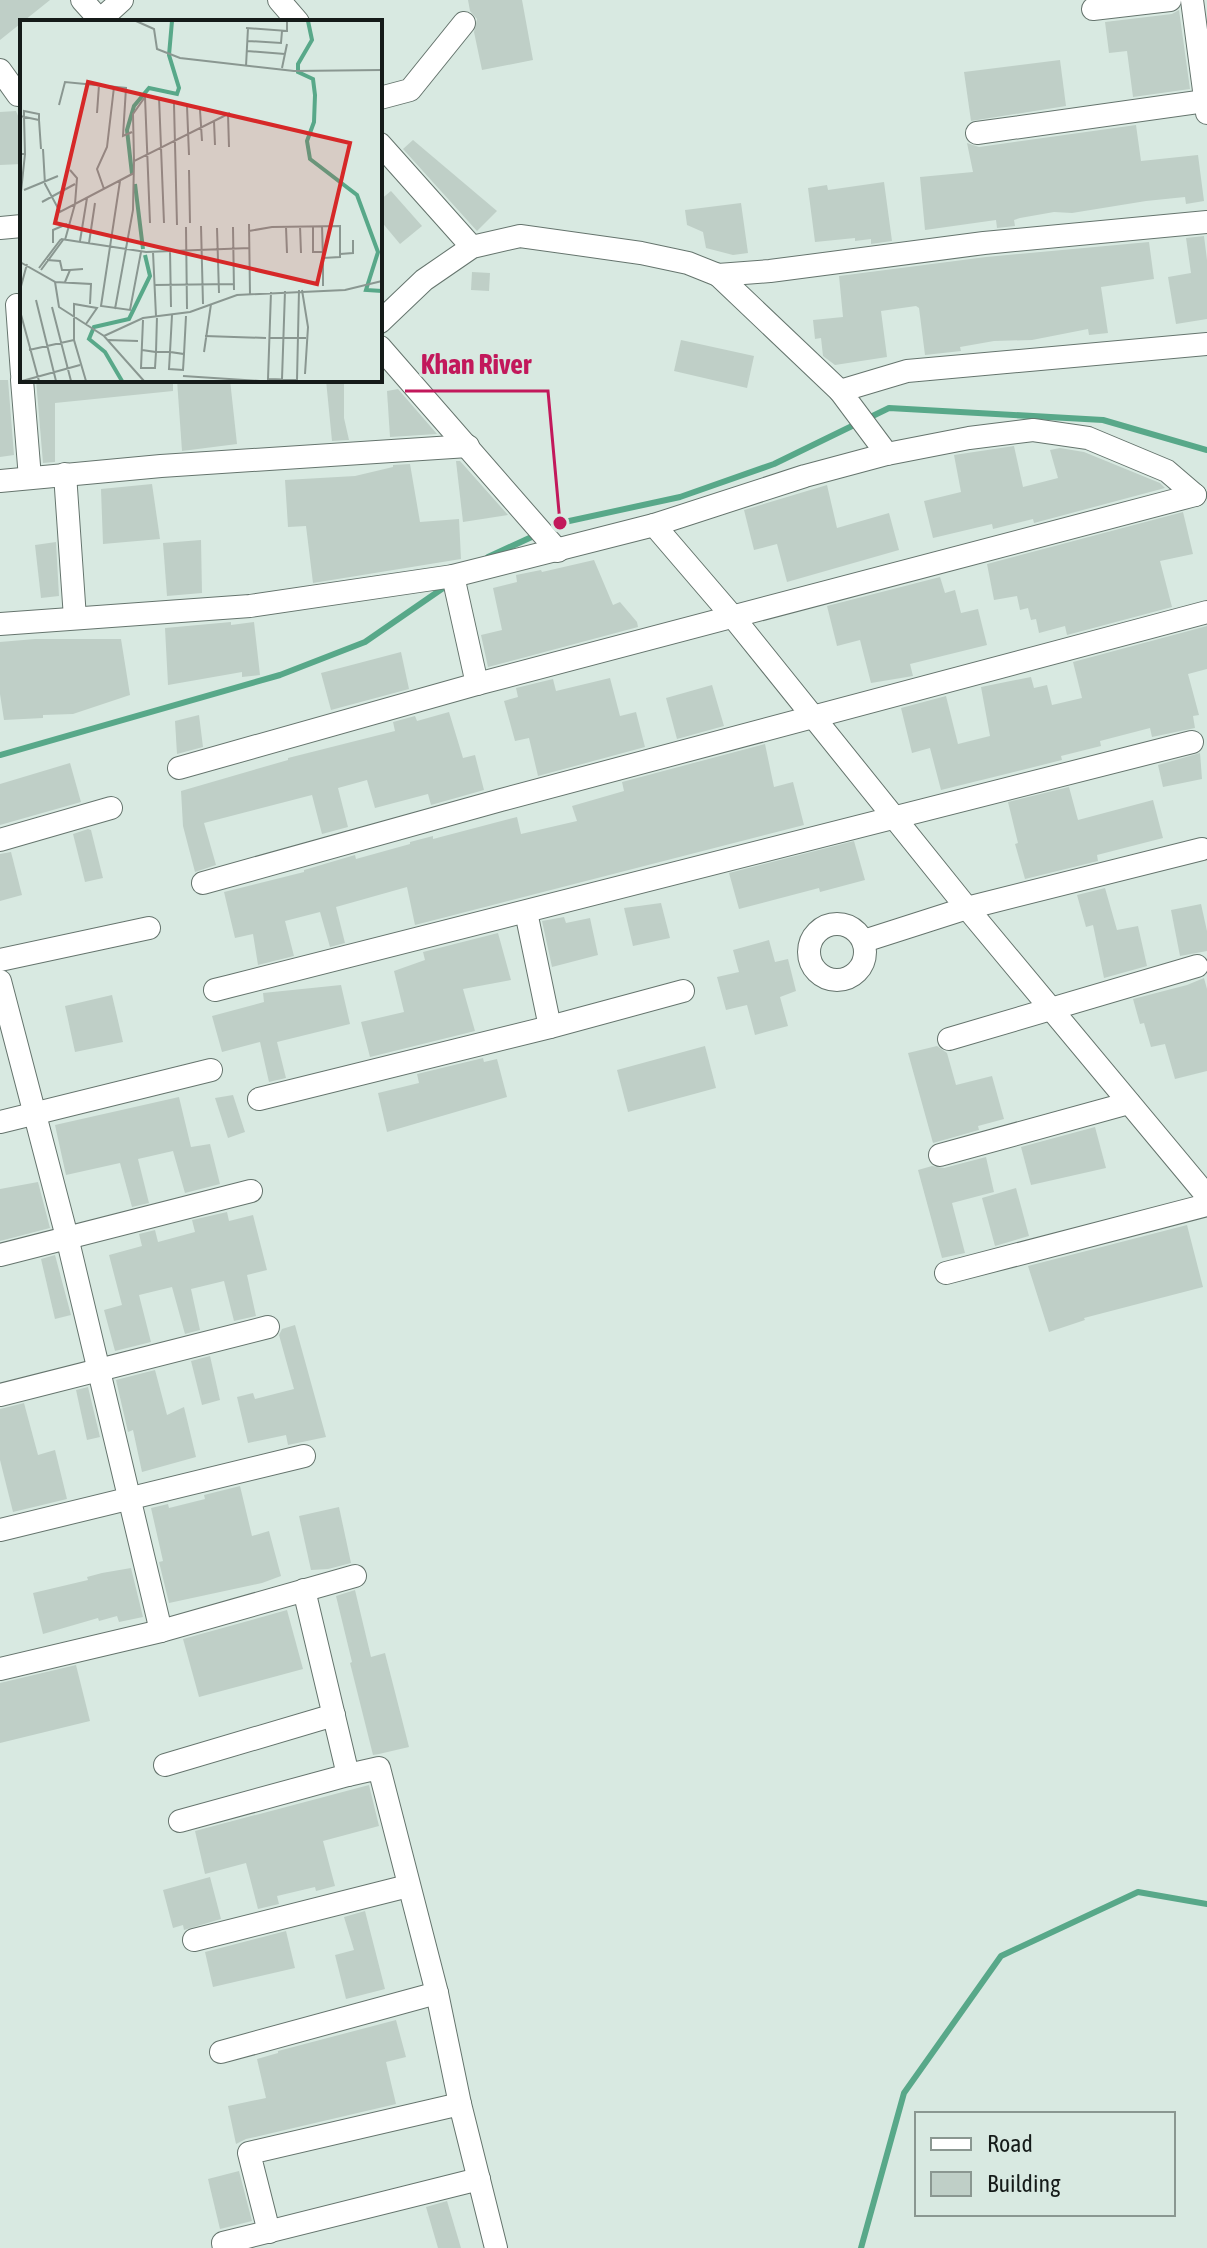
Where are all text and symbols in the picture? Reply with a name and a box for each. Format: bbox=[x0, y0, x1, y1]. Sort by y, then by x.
inset map bbox=[20, 20, 382, 382]
callout: Khan River bbox=[405, 339, 548, 391]
text: Khan River bbox=[421, 348, 532, 380]
legend bbox=[915, 2112, 1175, 2216]
text: Road bbox=[987, 2130, 1033, 2157]
text: Building bbox=[987, 2170, 1061, 2197]

